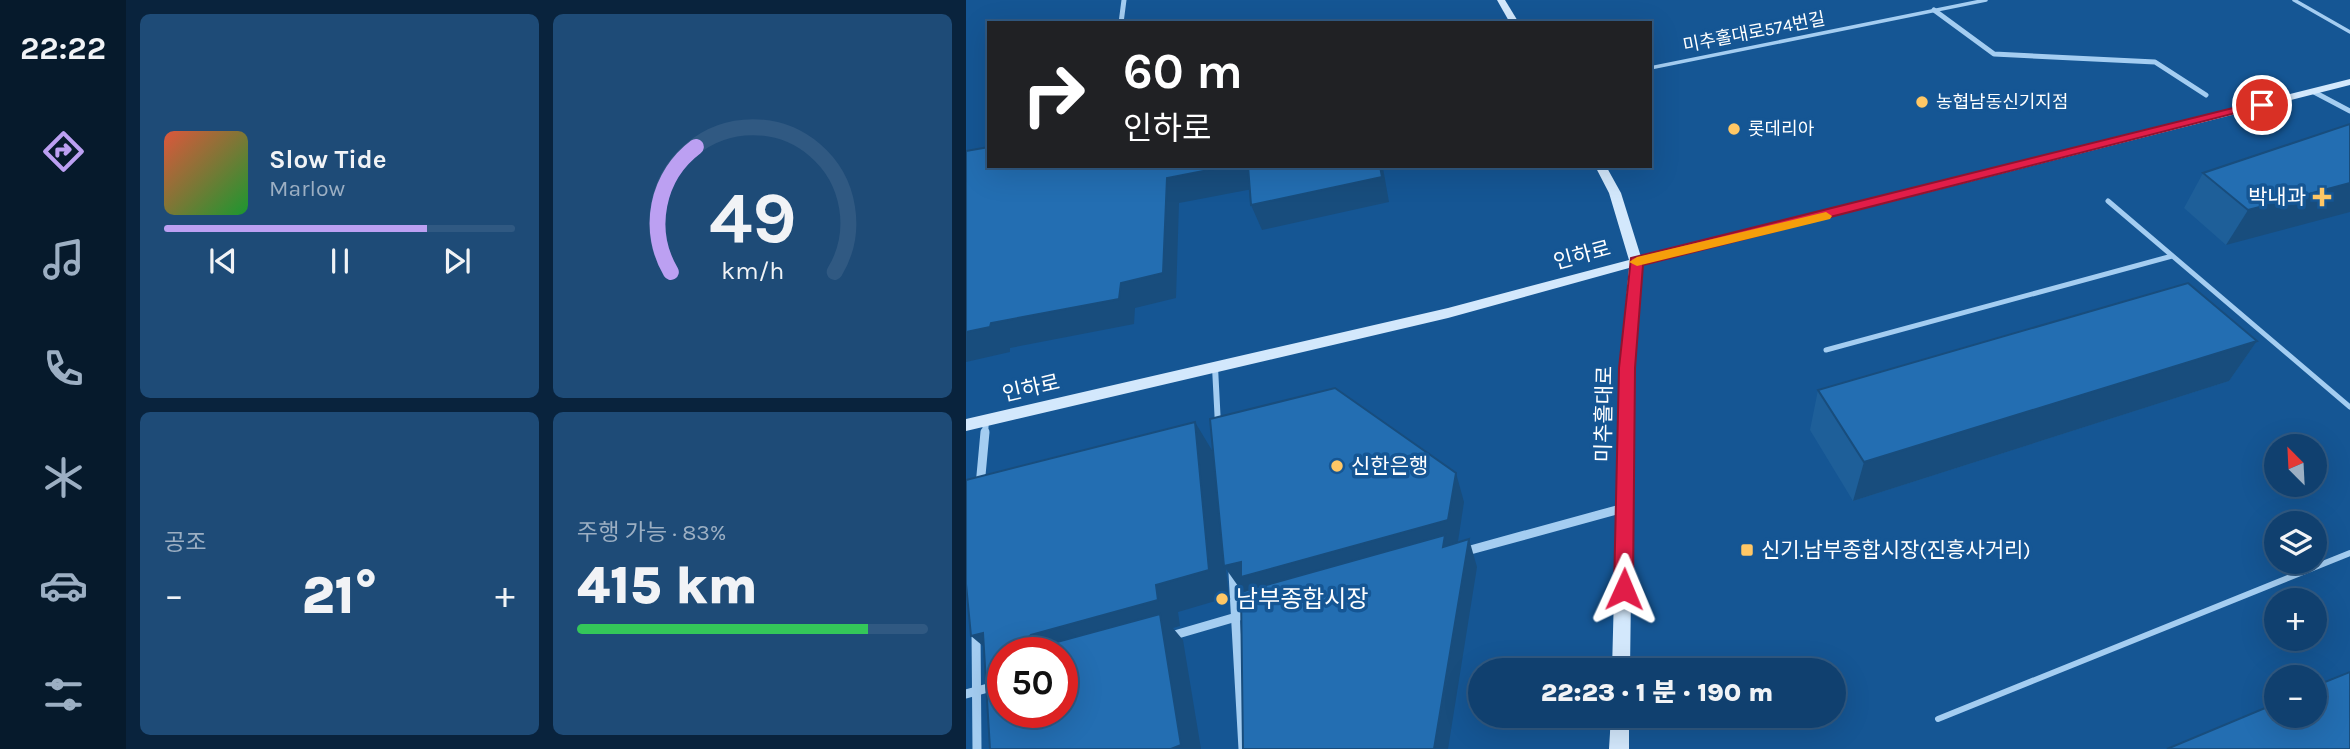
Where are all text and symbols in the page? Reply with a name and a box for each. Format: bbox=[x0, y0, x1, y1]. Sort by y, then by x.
street label: 미추홀대로574번길 bbox=[1681, 7, 1827, 57]
text: 22:22 bbox=[20, 30, 106, 67]
text: 60 m bbox=[1123, 43, 1243, 100]
icon: right bbox=[1008, 49, 1099, 140]
pin bbox=[2232, 75, 2292, 135]
icon: arrive bbox=[2243, 86, 2281, 124]
place label: 농협남동신기지점 bbox=[1936, 91, 2068, 113]
marker: 농협남동신기지점 bbox=[1914, 94, 1930, 110]
text: 인하로 bbox=[1123, 110, 1211, 147]
place label: 롯데리아 bbox=[1748, 118, 1815, 140]
marker: 롯데리아 bbox=[1726, 121, 1742, 137]
icon: directions bbox=[39, 127, 88, 176]
text: Slow Tide bbox=[269, 144, 387, 175]
text: Marlow bbox=[269, 175, 345, 202]
text: 49 bbox=[709, 175, 796, 260]
place label: 박내과 bbox=[2248, 185, 2306, 209]
marker: 박내과 bbox=[2312, 187, 2332, 207]
icon: music bbox=[39, 235, 88, 284]
street label: 인하로 bbox=[1551, 236, 1613, 274]
icon: previous bbox=[204, 242, 242, 280]
icon: pause bbox=[321, 242, 359, 280]
icon: next bbox=[438, 242, 476, 280]
text: km/h bbox=[721, 256, 784, 285]
icon: phone bbox=[39, 344, 88, 393]
street label: 미추홀대로 bbox=[1591, 365, 1617, 463]
street label: 인하로 bbox=[1000, 370, 1062, 406]
north arrow bbox=[2264, 434, 2328, 497]
map controls bbox=[2264, 434, 2327, 728]
icon: climate bbox=[39, 453, 88, 502]
place label: 신한은행 bbox=[1351, 454, 1428, 478]
marker: 신한은행 bbox=[1329, 458, 1345, 474]
button: layers bbox=[2264, 511, 2327, 574]
text: 주행 가능 · 83% bbox=[577, 519, 727, 546]
text: 공조 bbox=[164, 529, 206, 556]
place label: 신기.남부종합시장(진흥사거리) bbox=[1761, 538, 2031, 562]
marker: 신기.남부종합시장(진흥사거리) bbox=[1739, 542, 1755, 558]
position arrow bbox=[1587, 552, 1661, 626]
text: 415 km bbox=[577, 555, 758, 616]
icon: car bbox=[39, 561, 88, 610]
text: 21° bbox=[302, 565, 377, 626]
text: − bbox=[164, 573, 184, 618]
text: + bbox=[495, 573, 515, 618]
place label: 남부종합시장 bbox=[1236, 585, 1368, 613]
button: + bbox=[2264, 588, 2327, 651]
marker: 남부종합시장 bbox=[1214, 591, 1230, 607]
speed limit sign: 50 bbox=[987, 637, 1078, 728]
button: − bbox=[2264, 665, 2327, 728]
icon: filters bbox=[39, 670, 88, 719]
text: 22:23 · 1 분 · 190 m bbox=[1541, 677, 1773, 708]

